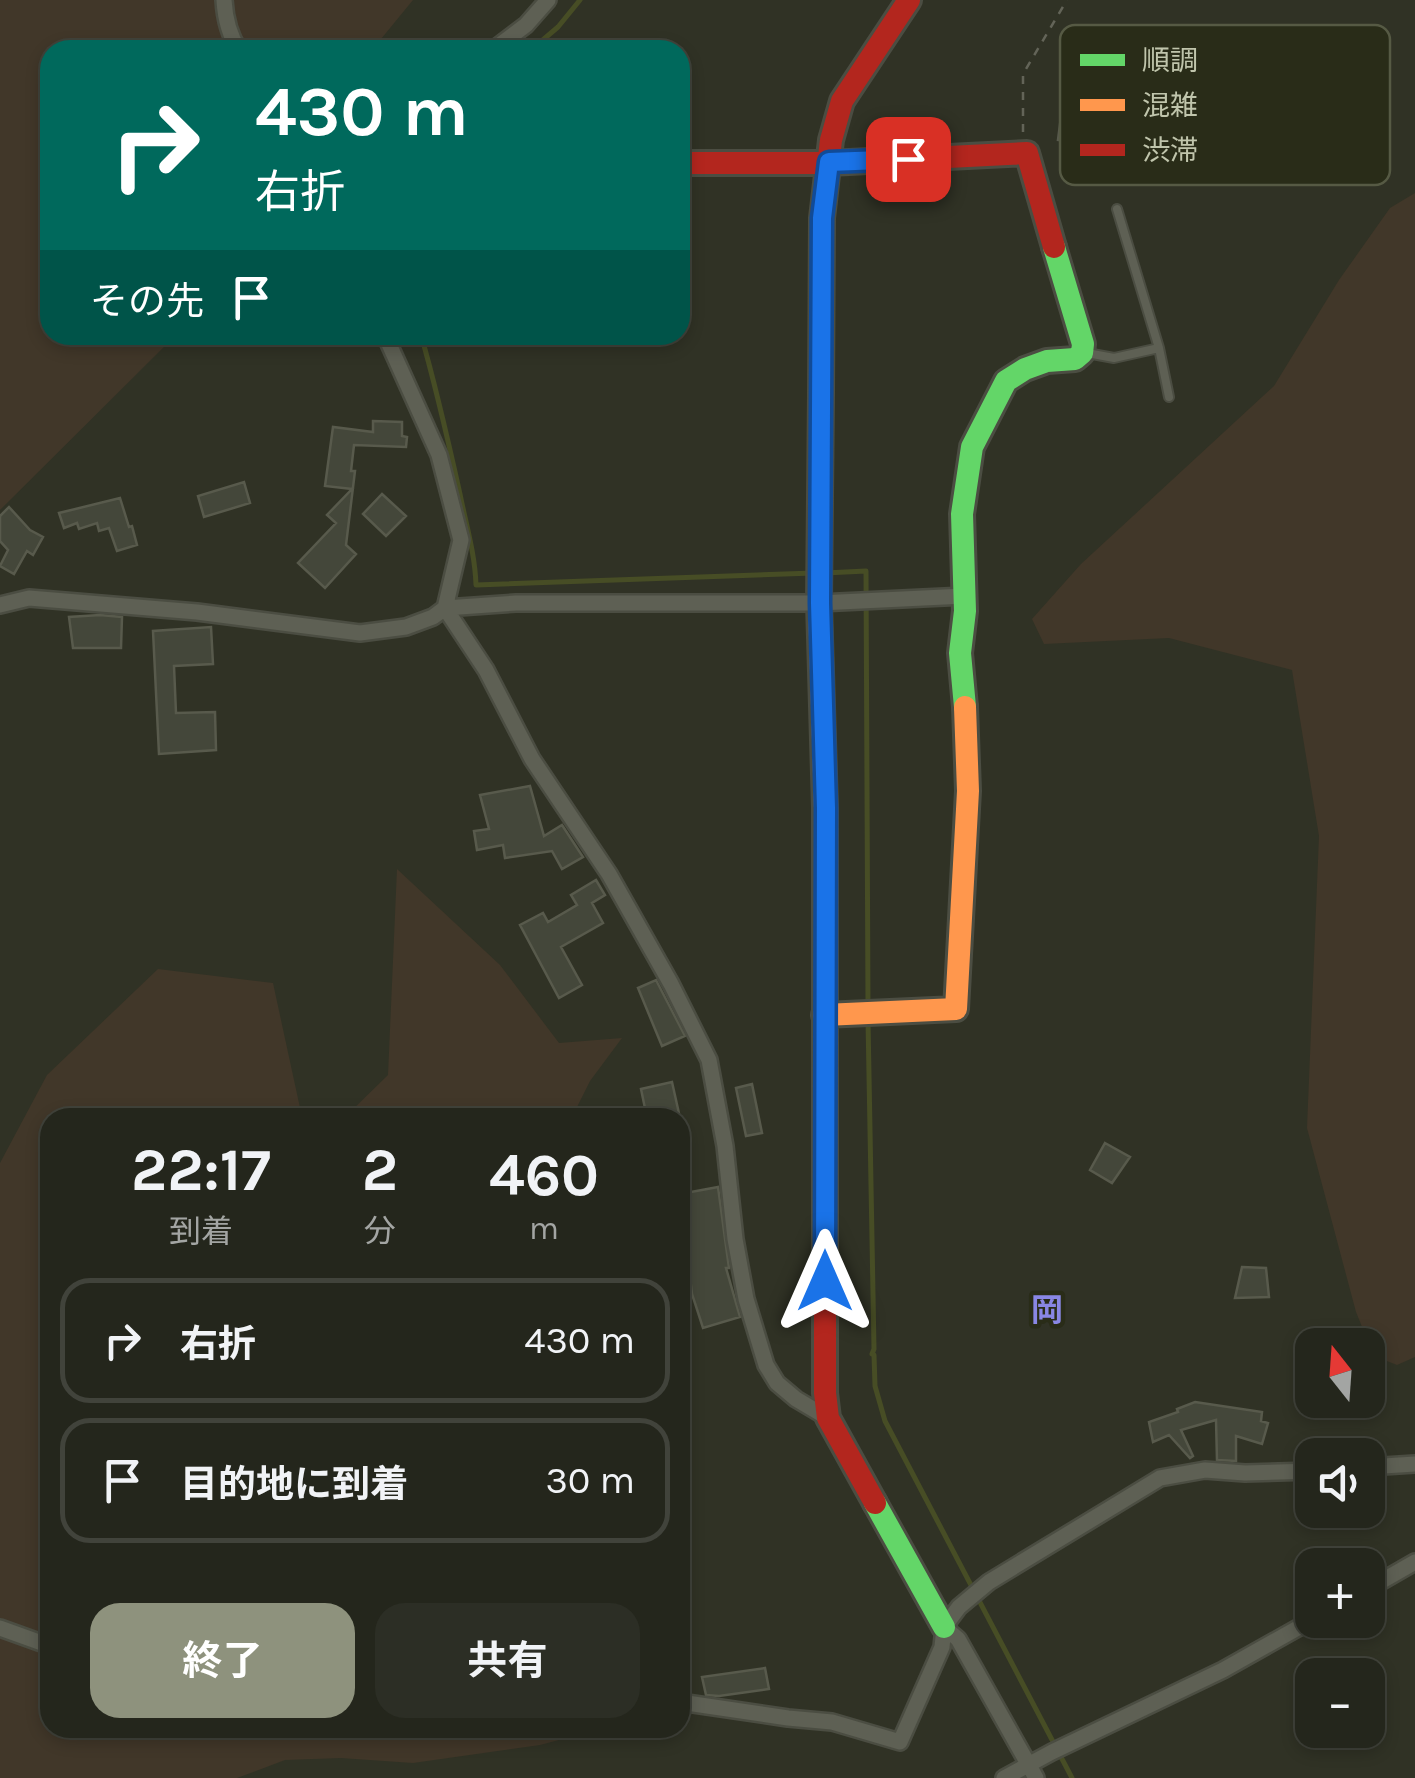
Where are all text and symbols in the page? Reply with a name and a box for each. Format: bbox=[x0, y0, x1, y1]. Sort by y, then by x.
legend bbox=[1060, 25, 1390, 185]
text: 順調 bbox=[1142, 44, 1198, 77]
text: 430 m bbox=[255, 71, 469, 153]
icon: right bbox=[90, 80, 220, 210]
text: 混雑 bbox=[1142, 89, 1198, 122]
pin bbox=[866, 117, 951, 202]
icon: arrive bbox=[881, 132, 936, 187]
text: 渋滞 bbox=[1142, 134, 1198, 167]
text: 右折 bbox=[255, 166, 345, 218]
icon: arrive bbox=[224, 270, 279, 325]
text: その先 bbox=[90, 279, 204, 324]
text: 22:17 bbox=[131, 1135, 271, 1205]
text: 2 bbox=[362, 1135, 398, 1205]
text: 460 bbox=[489, 1140, 599, 1210]
text: m bbox=[529, 1210, 559, 1247]
text: 到着 bbox=[169, 1213, 233, 1250]
text: 分 bbox=[364, 1213, 396, 1250]
position arrow bbox=[773, 1229, 877, 1333]
district label: 岡 bbox=[1031, 1292, 1063, 1329]
icon: right bbox=[95, 1313, 150, 1368]
text: 430 m bbox=[524, 1318, 635, 1363]
text: 右折 bbox=[180, 1322, 256, 1367]
north arrow bbox=[1295, 1328, 1385, 1418]
map controls bbox=[1295, 1328, 1385, 1748]
button: sound bbox=[1295, 1438, 1385, 1528]
icon: arrive bbox=[95, 1453, 150, 1508]
text: 30 m bbox=[545, 1458, 635, 1503]
text: 目的地に到着 bbox=[180, 1462, 408, 1507]
button: + bbox=[1295, 1548, 1385, 1638]
button: 終了 bbox=[90, 1603, 355, 1718]
button: 共有 bbox=[375, 1603, 640, 1718]
button: − bbox=[1295, 1658, 1385, 1748]

